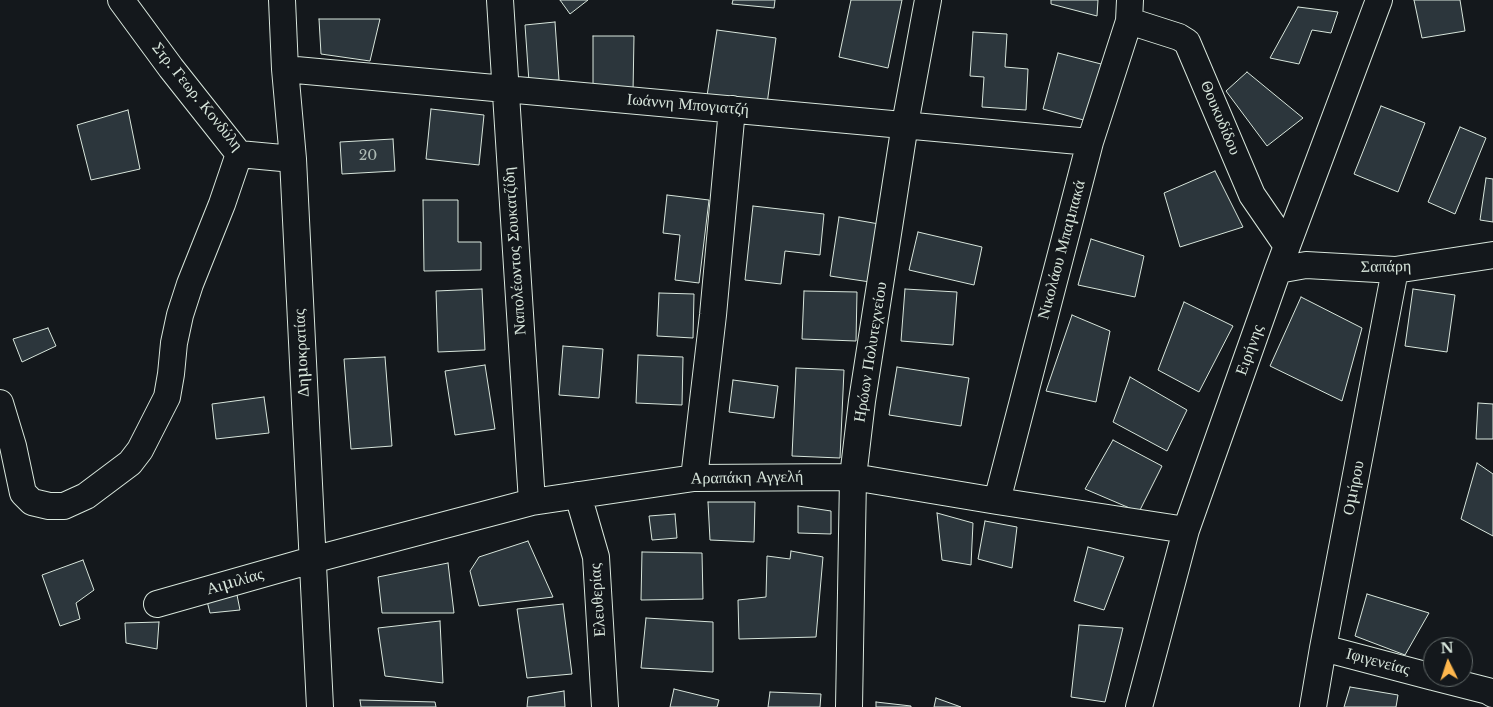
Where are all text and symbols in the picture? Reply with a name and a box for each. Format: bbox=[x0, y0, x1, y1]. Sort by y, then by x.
street label: Στρ. Γεωρ. Κονδύλη bbox=[147, 39, 247, 155]
street label: Θουκυδίδου bbox=[1196, 78, 1244, 158]
street label: Ιωάννη Μπογιατζή bbox=[626, 90, 750, 120]
house number: 20 bbox=[359, 148, 377, 164]
street label: Ναπολέωντος Σουκατζίδη bbox=[500, 166, 530, 336]
street label: Νικολάου Μπαμπακά bbox=[1034, 178, 1090, 322]
street label: Σαπάρη bbox=[1361, 257, 1411, 277]
street label: Ηρώων Πολυτεχνείου bbox=[850, 280, 892, 424]
street label: Δημοκρατίας bbox=[290, 309, 314, 397]
street label: Ειρήνης bbox=[1232, 322, 1268, 378]
street label: Ομήρου bbox=[1339, 459, 1369, 517]
street label: Αραπάκη Αγγελή bbox=[691, 467, 803, 489]
street label: Ελευθερίας bbox=[586, 563, 610, 637]
street label: Αιμιλίας bbox=[204, 565, 266, 599]
north arrow bbox=[1423, 637, 1473, 687]
text: N bbox=[1440, 639, 1454, 657]
street label: Ιφιγενείας bbox=[1344, 644, 1412, 680]

